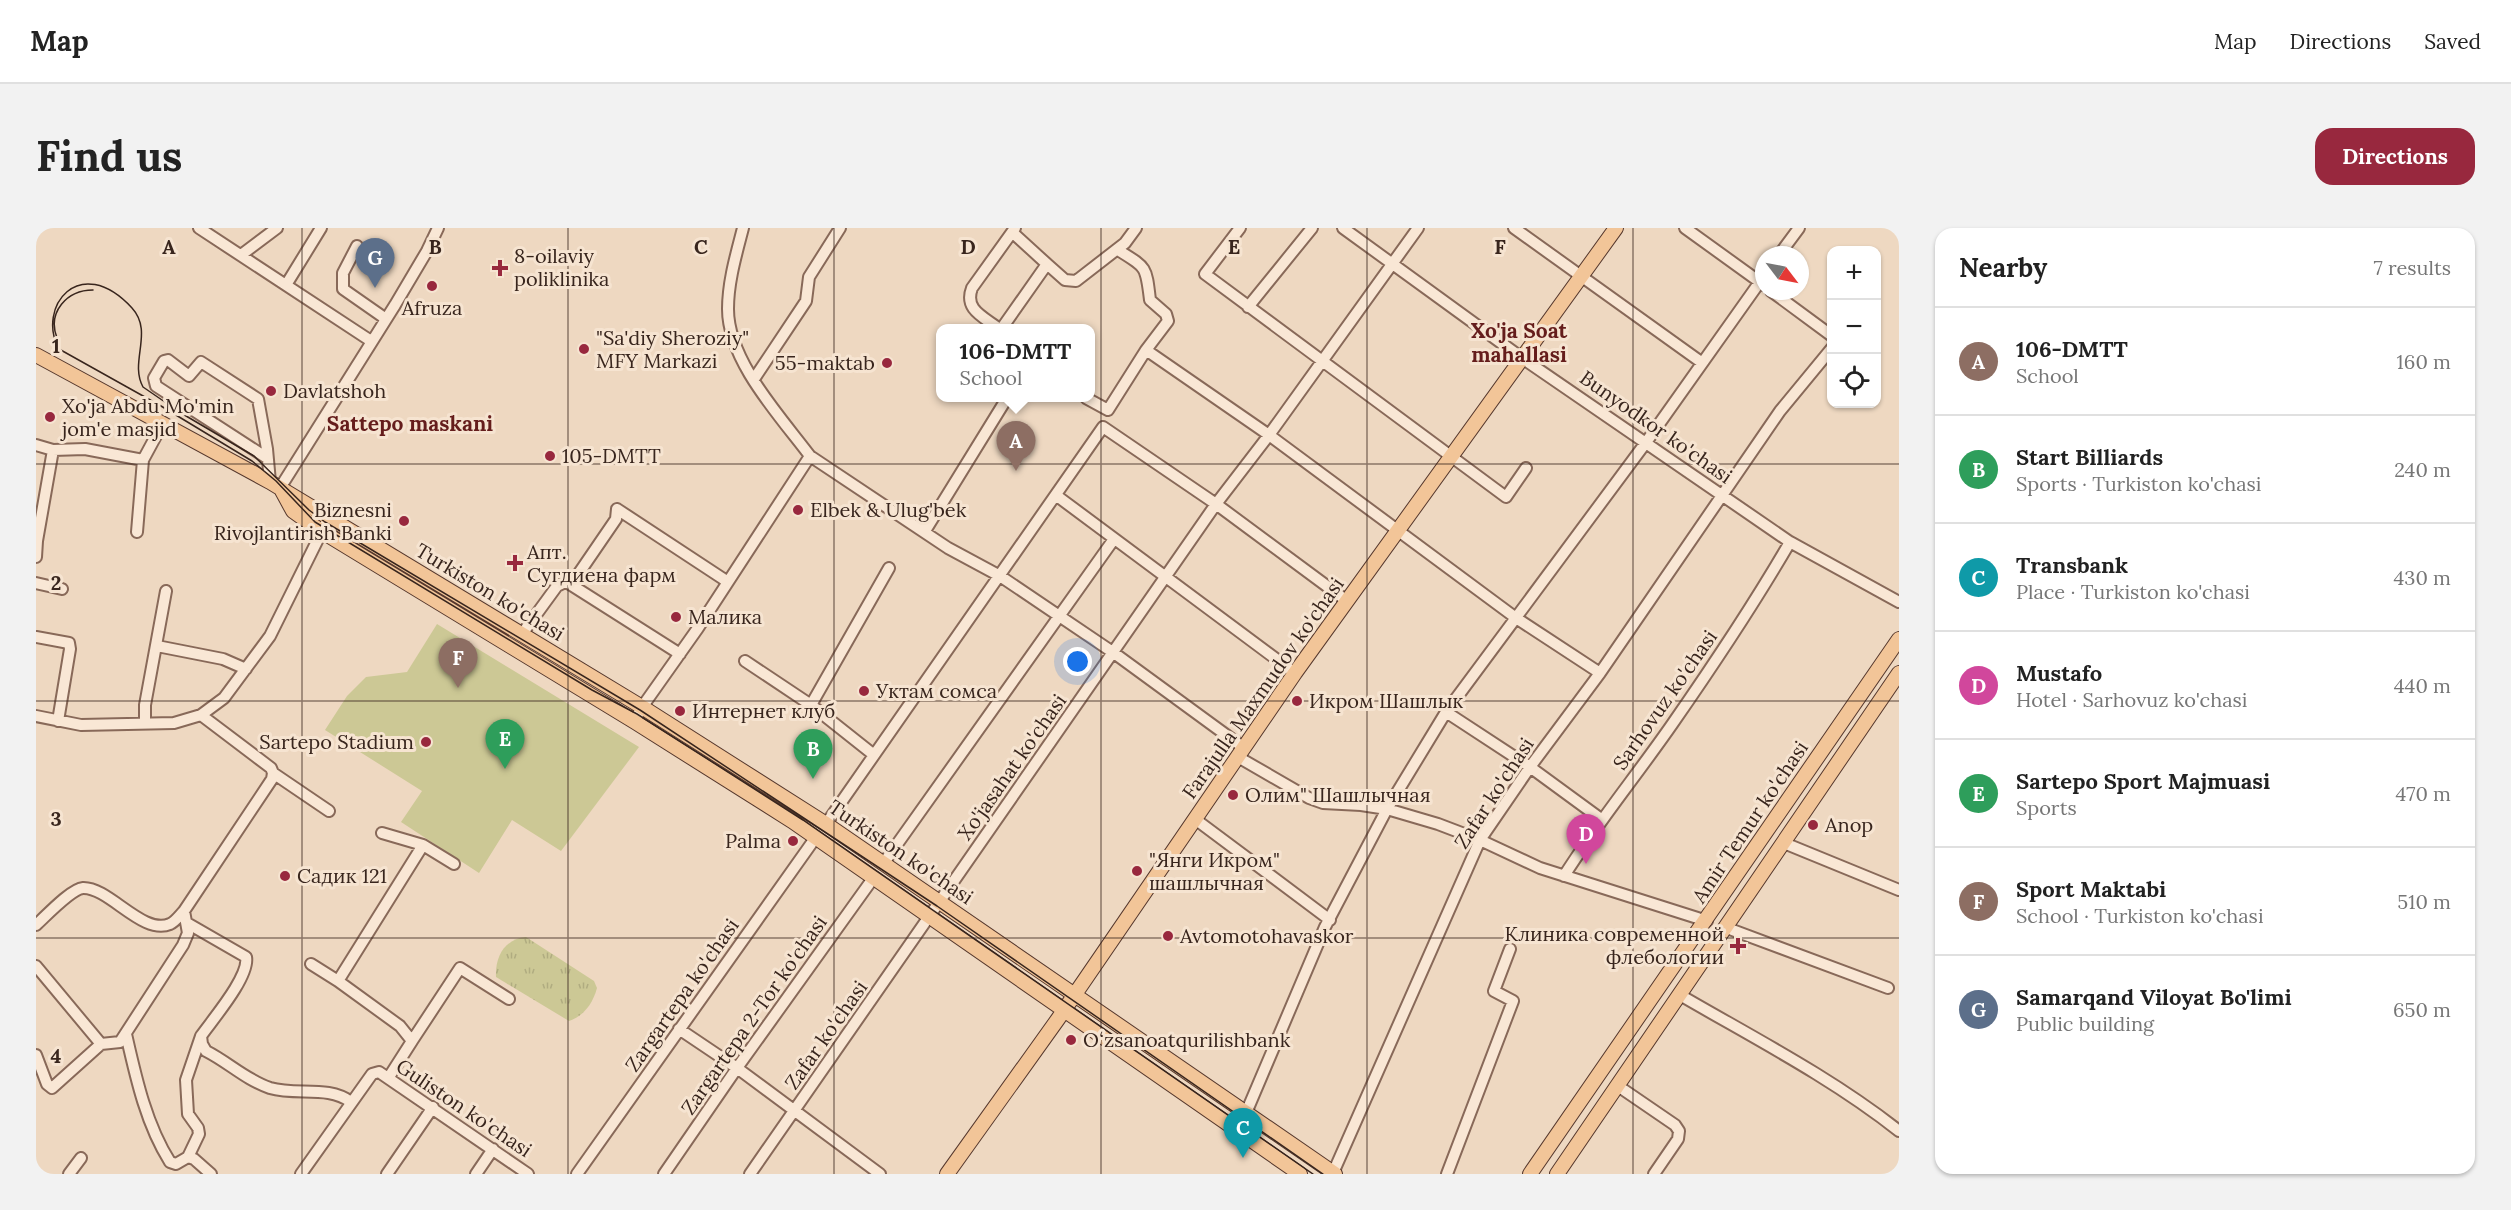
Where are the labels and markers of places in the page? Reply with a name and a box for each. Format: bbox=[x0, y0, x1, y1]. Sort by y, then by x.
pin: G bbox=[356, 238, 394, 288]
place label: 8-oilaviy poliklinika bbox=[514, 243, 609, 291]
marker: 8-oilaviy poliklinika bbox=[491, 259, 509, 277]
marker: Afruza bbox=[425, 279, 439, 293]
place label: Afruza bbox=[401, 295, 462, 320]
place label: "Sa'diy Sheroziy" MFY Markazi bbox=[596, 325, 749, 373]
marker: "Sa'diy Sheroziy" MFY Markazi bbox=[577, 342, 591, 356]
place label: 55-maktab bbox=[775, 350, 875, 375]
marker: 55-maktab bbox=[880, 356, 894, 370]
place label: Davlatshoh bbox=[283, 378, 386, 403]
marker: Davlatshoh bbox=[264, 384, 278, 398]
place label: Xo'ja Abdu Mo'min jom'e masjid bbox=[60, 393, 234, 441]
marker: Xo'ja Abdu Mo'min jom'e masjid bbox=[43, 410, 57, 424]
pin: A bbox=[996, 422, 1036, 471]
place label: 105-DMTT bbox=[562, 443, 661, 468]
marker: 105-DMTT bbox=[543, 449, 557, 463]
place label: Biznesni Rivojlantirish Banki bbox=[214, 497, 392, 545]
place label: Elbek & Ulug'bek bbox=[810, 497, 967, 522]
marker: Elbek & Ulug'bek bbox=[791, 503, 805, 517]
marker: Biznesni Rivojlantirish Banki bbox=[397, 514, 411, 528]
place label: Апт. Сугдиена фарм bbox=[526, 539, 676, 587]
marker: Апт. Сугдиена фарм bbox=[508, 556, 522, 570]
place label: Малика bbox=[688, 604, 762, 629]
marker: Малика bbox=[669, 610, 683, 624]
pin: F bbox=[438, 638, 478, 688]
place label: Уктам сомса bbox=[875, 678, 997, 703]
marker: Уктам сомса bbox=[857, 684, 871, 698]
place label: Икром Шашлык bbox=[1309, 688, 1464, 713]
marker: Икром Шашлык bbox=[1290, 694, 1304, 708]
place label: Интернет клуб bbox=[692, 698, 835, 723]
marker: Интернет клуб bbox=[673, 704, 687, 718]
pin: E bbox=[486, 720, 524, 769]
place label: Sartepo Stadium bbox=[259, 729, 414, 754]
pin: B bbox=[794, 730, 832, 779]
marker: Sartepo Stadium bbox=[419, 735, 433, 749]
place label: Олим" Шашлычная bbox=[1245, 782, 1431, 807]
marker: Олим" Шашлычная bbox=[1226, 788, 1240, 802]
place label: Anop bbox=[1824, 812, 1873, 837]
pin: D bbox=[1566, 814, 1606, 864]
marker: Anop bbox=[1806, 818, 1820, 832]
place label: Palma bbox=[725, 828, 781, 853]
marker: Palma bbox=[786, 834, 800, 848]
place label: "Янги Икром" шашлычная bbox=[1149, 847, 1280, 895]
place label: Садик 121 bbox=[297, 863, 387, 888]
marker: "Янги Икром" шашлычная bbox=[1130, 864, 1144, 878]
marker: Садик 121 bbox=[278, 869, 292, 883]
place label: Клиника современной флебологии bbox=[1505, 921, 1724, 969]
place label: Avtomotohavaskor bbox=[1179, 923, 1354, 948]
marker: Avtomotohavaskor bbox=[1161, 929, 1175, 943]
marker: Клиника современной флебологии bbox=[1729, 937, 1747, 955]
place label: Oʻzsanoatqurilishbank bbox=[1083, 1027, 1291, 1052]
marker: Oʻzsanoatqurilishbank bbox=[1064, 1033, 1078, 1047]
pin: C bbox=[1224, 1108, 1262, 1158]

